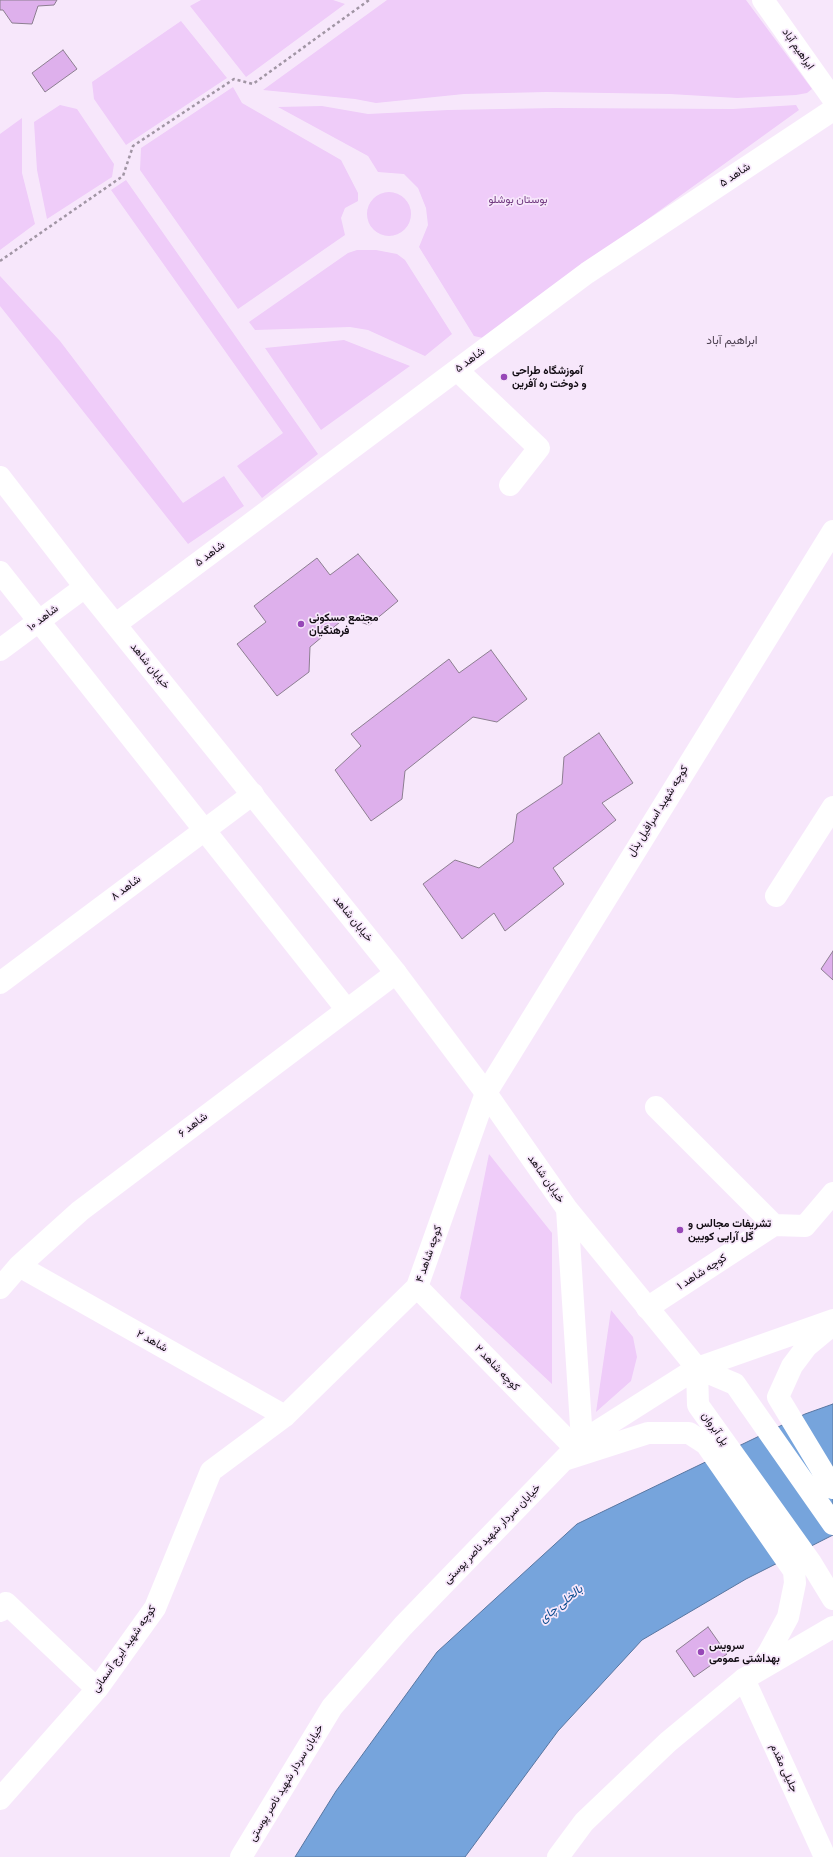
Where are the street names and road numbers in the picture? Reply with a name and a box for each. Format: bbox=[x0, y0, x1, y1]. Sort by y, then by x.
street label: ابراهیم آباد bbox=[779, 26, 817, 72]
street label: شاهد ۵ bbox=[717, 160, 753, 190]
street label: شاهد ۵ bbox=[452, 344, 488, 376]
street label: شاهد ۵ bbox=[192, 538, 228, 570]
street label: شاهد ۱۰ bbox=[25, 602, 61, 634]
street label: خیابان شاهد bbox=[127, 640, 173, 692]
street label: کوچه شهید اسرافیل بذل bbox=[625, 763, 691, 859]
street label: شاهد ۸ bbox=[108, 872, 144, 904]
street label: خیابان شاهد bbox=[330, 893, 376, 945]
street label: شاهد ۶ bbox=[176, 1110, 210, 1140]
street label: خیابان شاهد bbox=[525, 1152, 567, 1206]
street label: کوچه شاهد ۴ bbox=[413, 1224, 445, 1284]
street label: کوچه شاهد ۱ bbox=[675, 1251, 729, 1293]
street label: شاهد ۲ bbox=[134, 1327, 170, 1355]
street label: کوچه شاهد ۲ bbox=[472, 1342, 522, 1394]
street label: پل آبروان bbox=[698, 1410, 732, 1448]
street label: خیابان سردار شهید ناصر پوستی bbox=[441, 1481, 543, 1587]
street label: کوچه شهید ایرج آسمانی bbox=[89, 1603, 159, 1695]
street label: خیابان سردار شهید ناصر پوستی bbox=[246, 1722, 326, 1844]
street label: جلیلی مقدم bbox=[767, 1742, 801, 1794]

